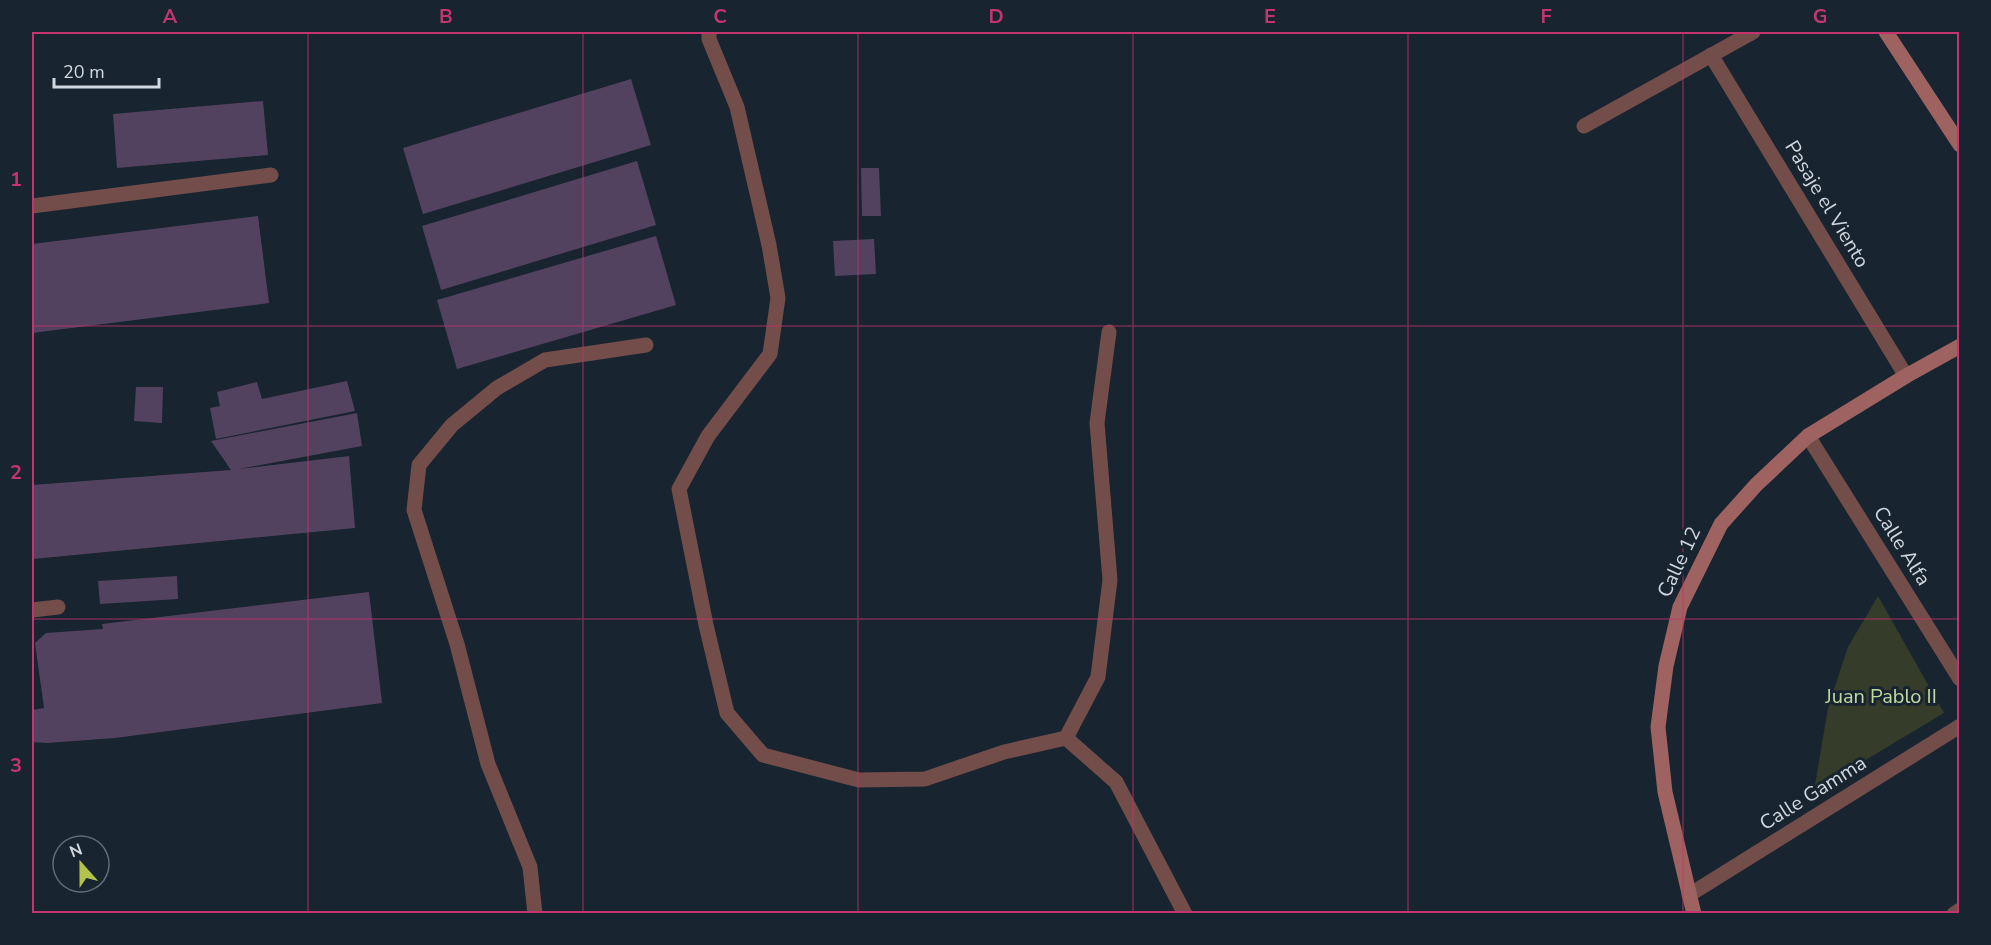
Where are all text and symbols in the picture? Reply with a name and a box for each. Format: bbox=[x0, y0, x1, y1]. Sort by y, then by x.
text: A bbox=[163, 3, 178, 30]
text: B bbox=[439, 3, 453, 30]
text: C bbox=[713, 3, 727, 30]
text: D bbox=[988, 3, 1004, 30]
text: E bbox=[1264, 3, 1276, 30]
text: F bbox=[1540, 3, 1552, 30]
text: G bbox=[1813, 3, 1827, 30]
scale bar bbox=[54, 51, 159, 89]
text: 20 m bbox=[63, 60, 105, 84]
street label: Pasaje el Viento bbox=[1778, 135, 1876, 273]
text: 1 bbox=[10, 166, 22, 193]
text: 2 bbox=[10, 459, 22, 486]
street label: Calle Alfa bbox=[1867, 501, 1937, 591]
street label: Calle 12 bbox=[1651, 522, 1707, 602]
park label: Juan Pablo II bbox=[1824, 683, 1937, 710]
street label: Calle Gamma bbox=[1754, 749, 1872, 837]
text: 3 bbox=[10, 752, 22, 779]
north arrow bbox=[51, 834, 111, 894]
text: N bbox=[66, 839, 86, 863]

